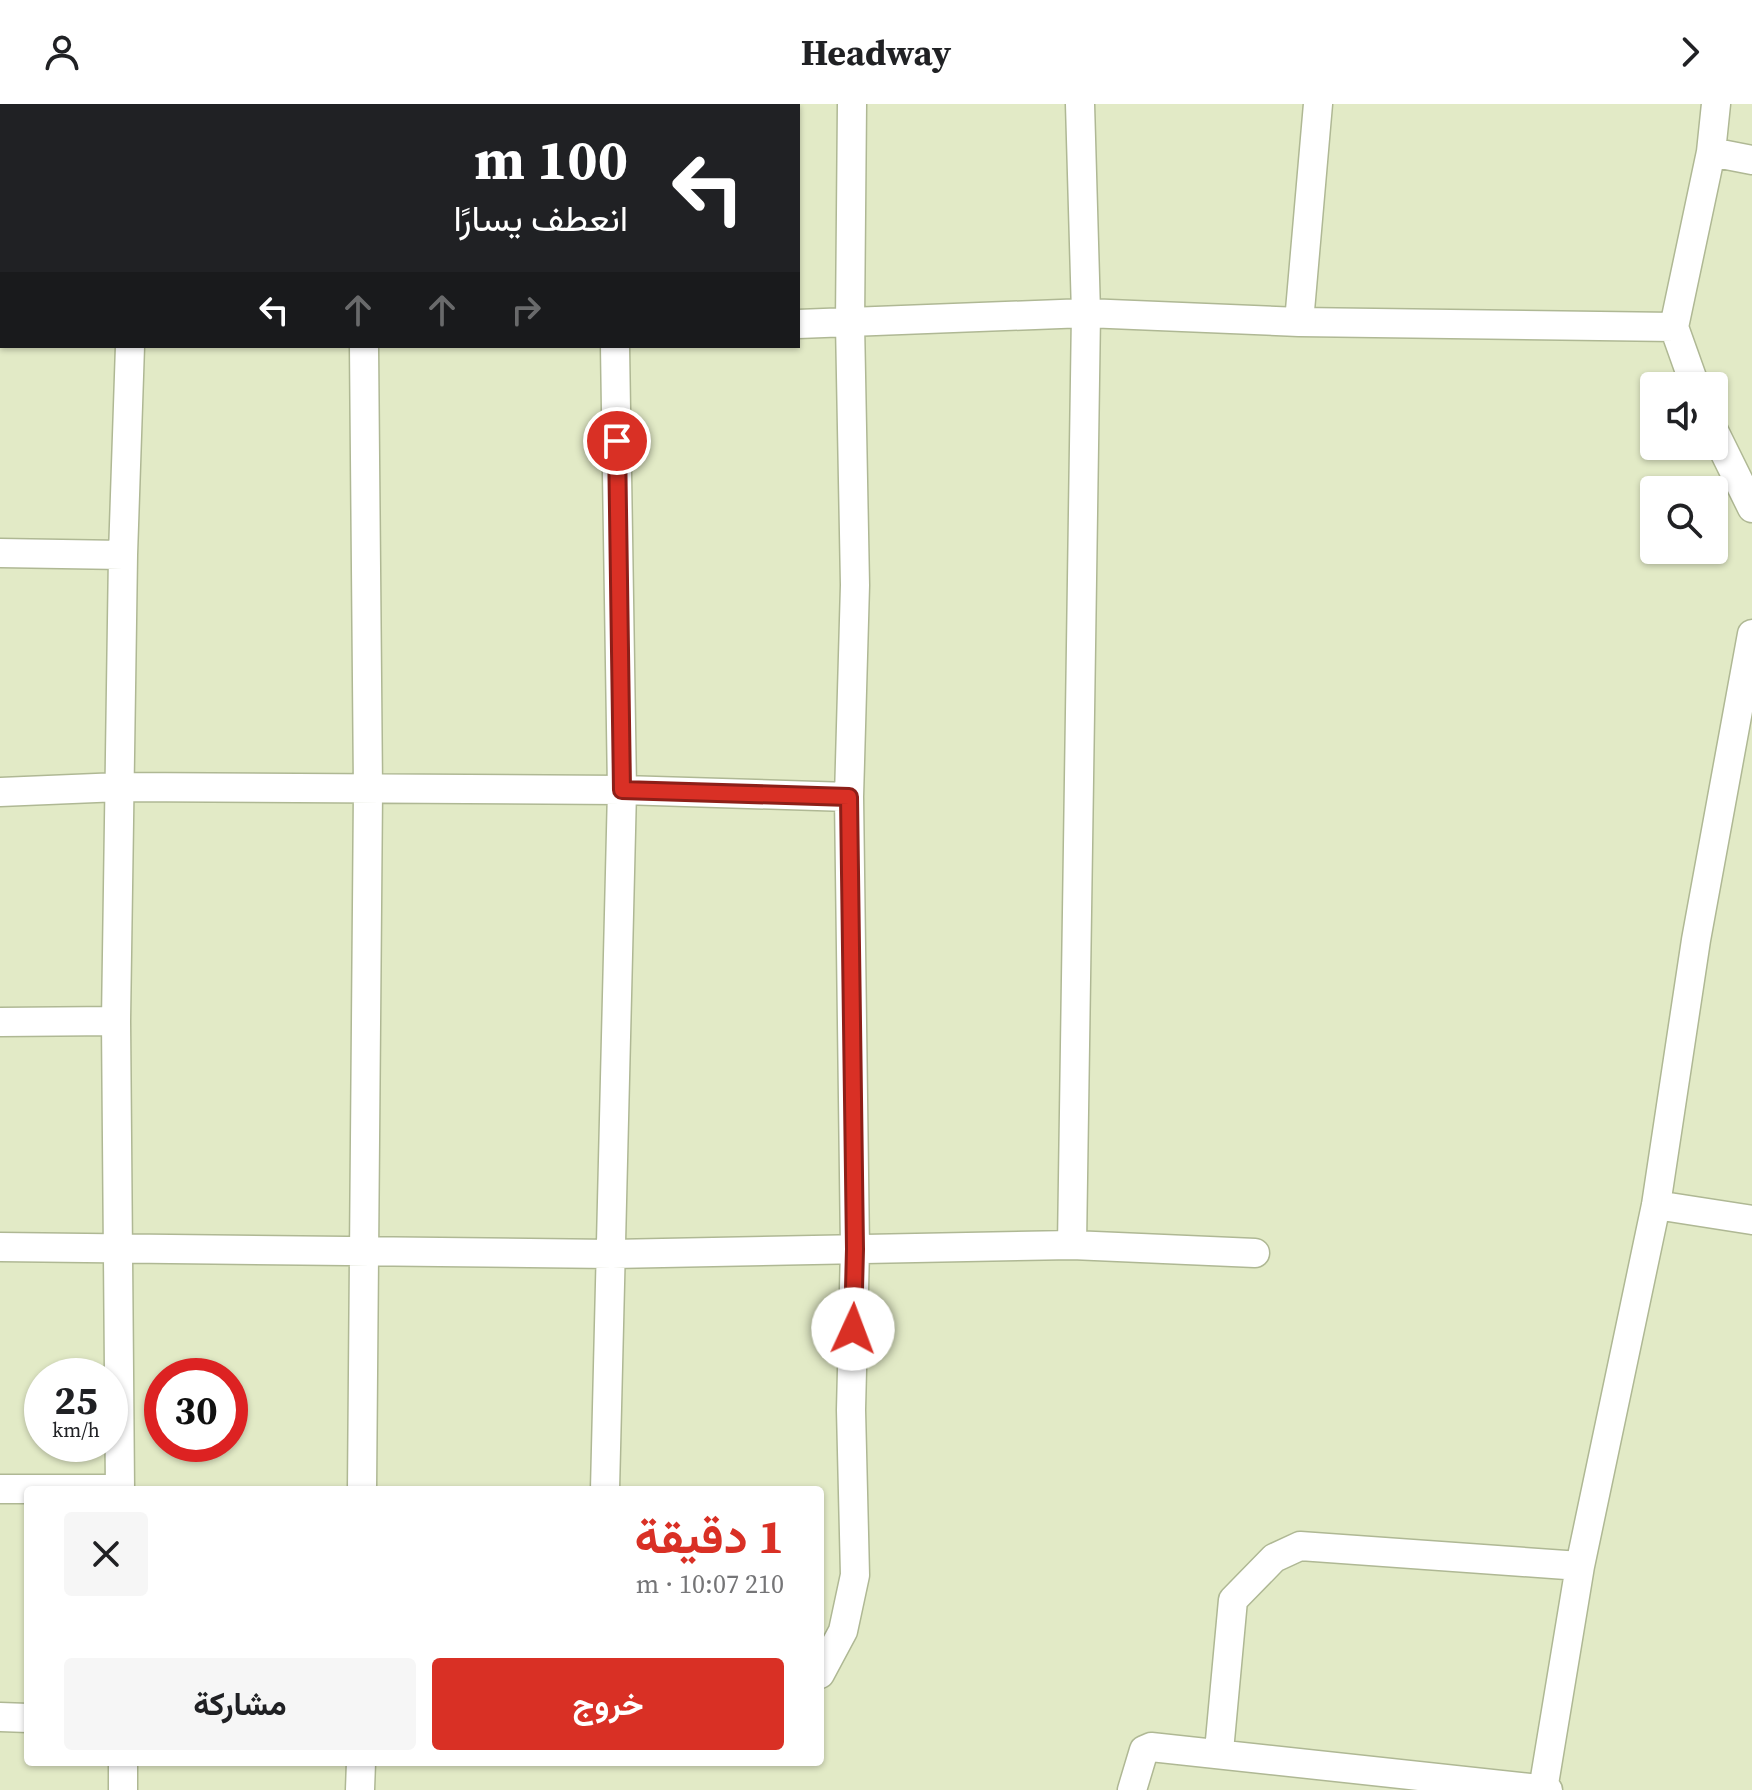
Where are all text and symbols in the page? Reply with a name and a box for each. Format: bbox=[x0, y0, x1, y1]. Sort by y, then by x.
text: Headway bbox=[801, 28, 951, 77]
icon: person bbox=[40, 30, 84, 74]
icon: forward bbox=[1668, 30, 1712, 74]
text: 100 m bbox=[474, 121, 628, 198]
icon: left bbox=[656, 136, 760, 240]
text: انعطف يسارًا bbox=[453, 194, 628, 243]
icon: left bbox=[252, 288, 296, 332]
icon: ahead bbox=[336, 288, 380, 332]
icon: ahead bbox=[420, 288, 464, 332]
icon: right bbox=[504, 288, 548, 332]
map controls bbox=[1640, 372, 1728, 564]
button: sound bbox=[1640, 372, 1728, 460]
pin bbox=[583, 407, 651, 475]
icon: arrive bbox=[595, 419, 639, 463]
button: search bbox=[1640, 476, 1728, 564]
position arrow bbox=[811, 1287, 895, 1371]
speed limit sign: 30 bbox=[144, 1358, 248, 1462]
text: 25 bbox=[54, 1373, 98, 1427]
text: km/h bbox=[52, 1416, 100, 1444]
text: 1 دقيقة bbox=[635, 1503, 784, 1569]
button: close bbox=[64, 1512, 148, 1596]
text: 210 m · 10:07 bbox=[636, 1566, 784, 1602]
button: مشاركة bbox=[64, 1658, 416, 1750]
button: خروج bbox=[432, 1658, 784, 1750]

